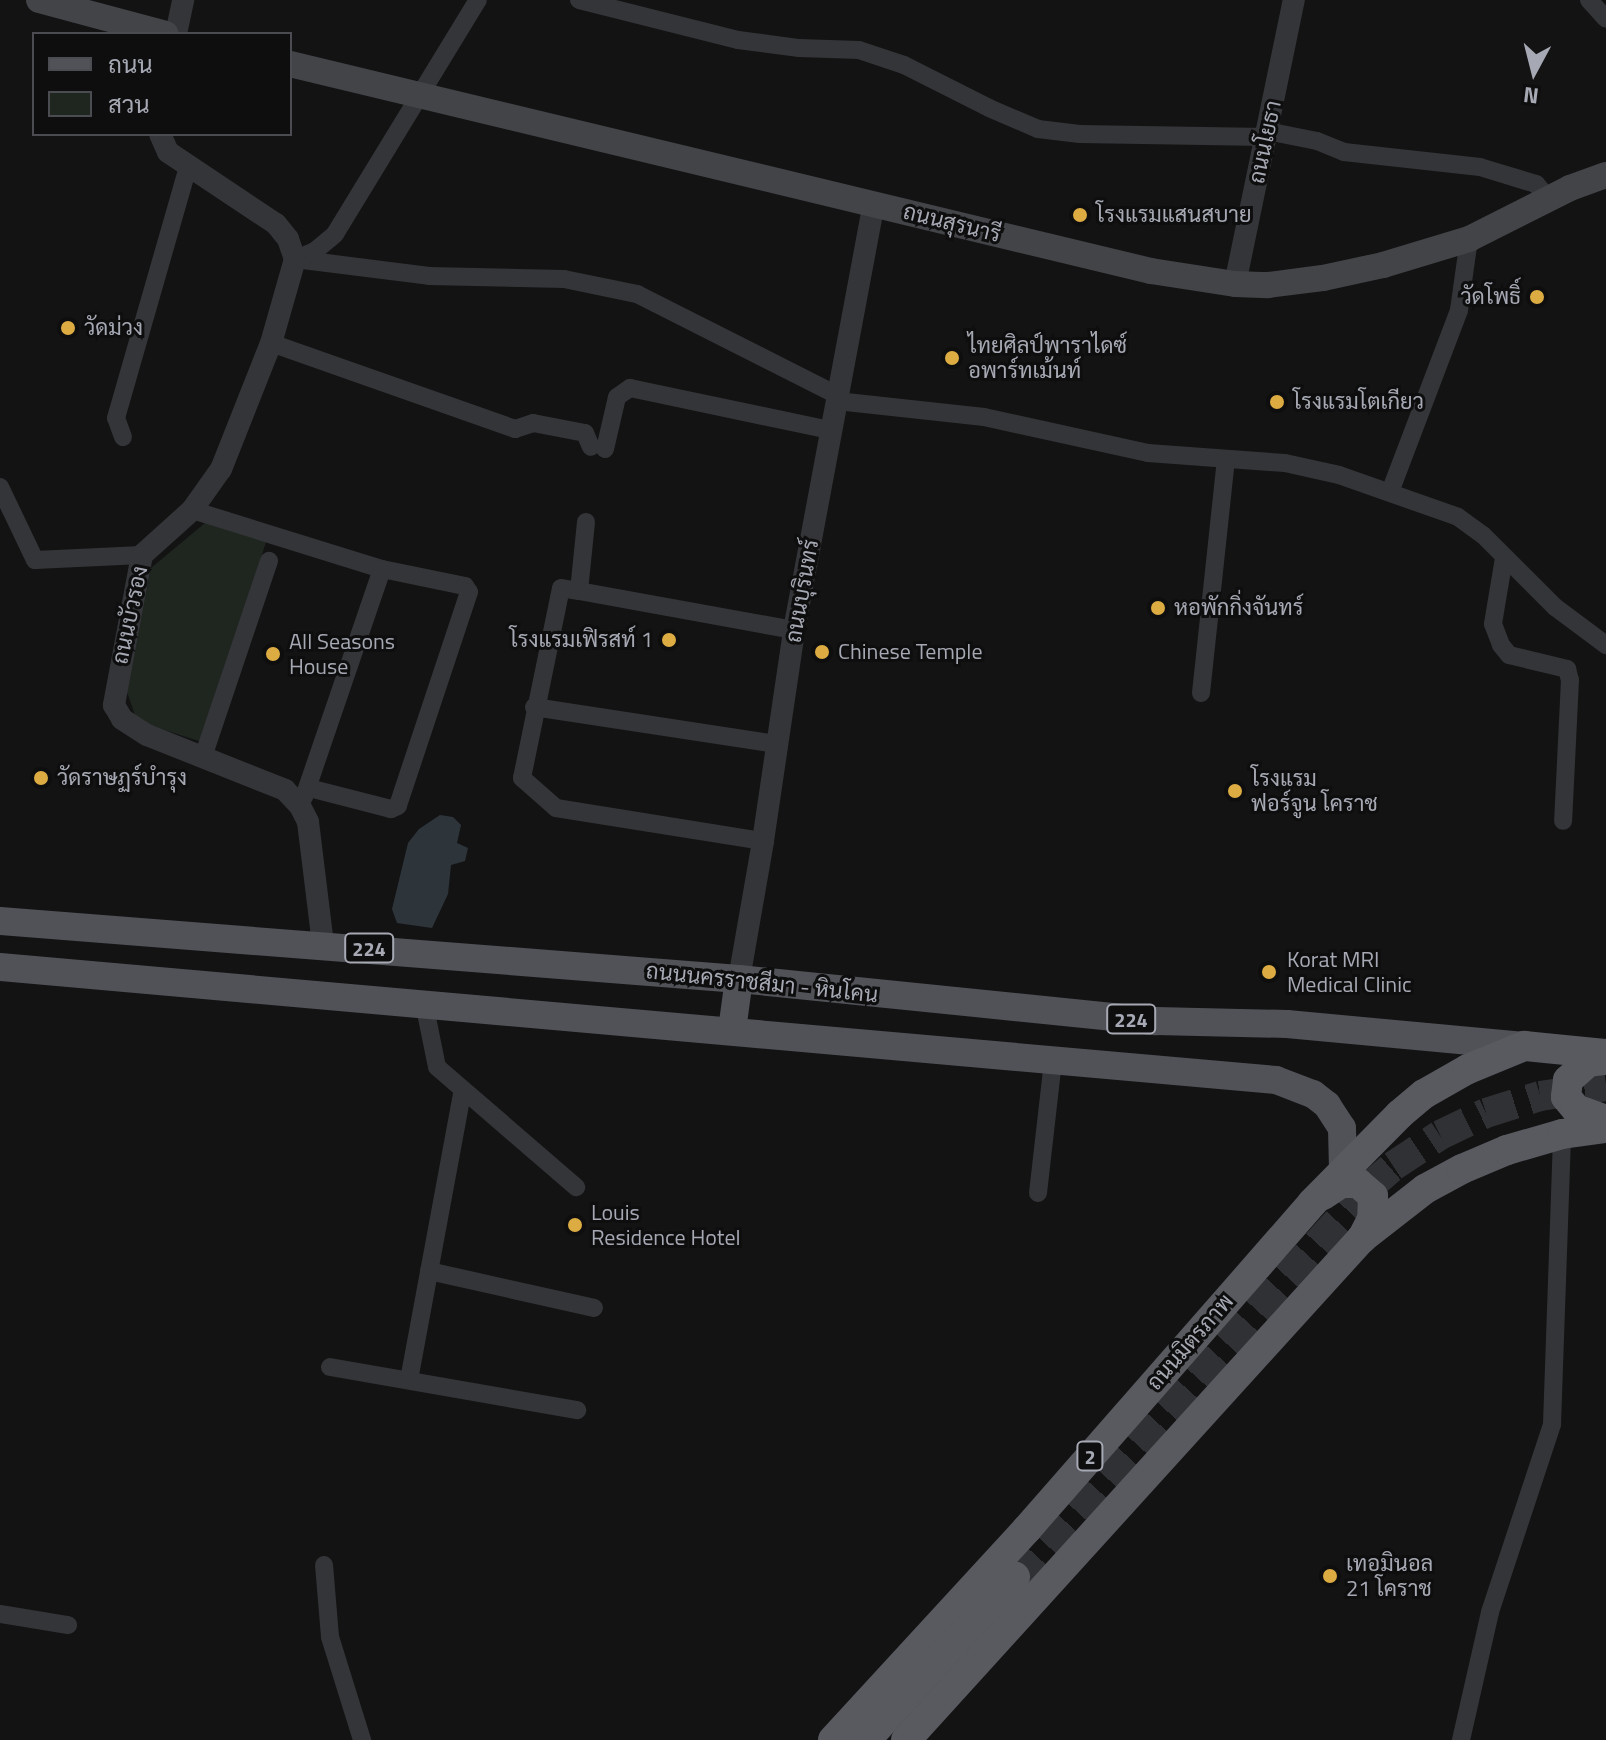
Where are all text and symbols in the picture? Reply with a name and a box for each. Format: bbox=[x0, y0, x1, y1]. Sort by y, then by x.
legend bbox=[32, 32, 292, 136]
north arrow bbox=[1494, 32, 1574, 112]
text: ถนน bbox=[108, 46, 153, 82]
text: N bbox=[1521, 78, 1541, 114]
text: สวน bbox=[108, 86, 150, 122]
street label: ถนนโยธา bbox=[1243, 98, 1287, 186]
street label: ถนนสุรนารี bbox=[901, 198, 1003, 248]
place label: โรงแรมแสนสบาย bbox=[1096, 202, 1252, 228]
marker: โรงแรมแสนสบาย bbox=[1071, 206, 1089, 224]
place label: วัดโพธิ์ bbox=[1461, 284, 1521, 310]
marker: วัดโพธิ์ bbox=[1528, 288, 1546, 306]
place label: วัดม่วง bbox=[84, 315, 143, 341]
marker: วัดม่วง bbox=[59, 319, 77, 337]
place label: ไทยศิลป์พาราไดซ์ อพาร์ทเม้นท์ bbox=[968, 332, 1127, 384]
marker: ไทยศิลป์พาราไดซ์ อพาร์ทเม้นท์ bbox=[943, 349, 961, 367]
place label: โรงแรมโตเกียว bbox=[1293, 389, 1424, 415]
marker: โรงแรมโตเกียว bbox=[1268, 393, 1286, 411]
street label: ถนนบุรินทร์ bbox=[780, 537, 824, 645]
street label: ถนนบัวรอง bbox=[107, 563, 153, 667]
place label: หอพักกิ่งจันทร์ bbox=[1174, 595, 1303, 621]
marker: หอพักกิ่งจันทร์ bbox=[1149, 599, 1167, 617]
place label: โรงแรมเฟิรสท์ 1 bbox=[509, 627, 653, 653]
place label: All Seasons House bbox=[289, 628, 395, 680]
marker: โรงแรมเฟิรสท์ 1 bbox=[660, 631, 678, 649]
place label: Chinese Temple bbox=[838, 639, 983, 665]
marker: Chinese Temple bbox=[813, 643, 831, 661]
marker: All Seasons House bbox=[264, 645, 282, 663]
place label: วัดราษฏร์บำรุง bbox=[57, 765, 187, 791]
place label: โรงแรม ฟอร์จูน โคราช bbox=[1251, 765, 1378, 816]
marker: วัดราษฏร์บำรุง bbox=[32, 769, 50, 787]
marker: โรงแรม ฟอร์จูน โคราช bbox=[1226, 782, 1244, 800]
road number: 224 bbox=[343, 932, 395, 964]
place label: Korat MRI Medical Clinic bbox=[1287, 946, 1412, 998]
street label: ถนนนครราชสีมา - หินโคน bbox=[645, 958, 879, 1008]
marker: Korat MRI Medical Clinic bbox=[1258, 961, 1280, 983]
road number: 224 bbox=[1105, 1003, 1157, 1035]
place label: Louis Residence Hotel bbox=[591, 1199, 741, 1250]
marker: Louis Residence Hotel bbox=[566, 1216, 584, 1234]
street label: ถนนมิตรภาพ bbox=[1141, 1289, 1239, 1395]
road number: 2 bbox=[1076, 1440, 1104, 1472]
place label: เทอมินอล 21 โคราช bbox=[1346, 1550, 1433, 1602]
marker: เทอมินอล 21 โคราช bbox=[1321, 1567, 1339, 1585]

